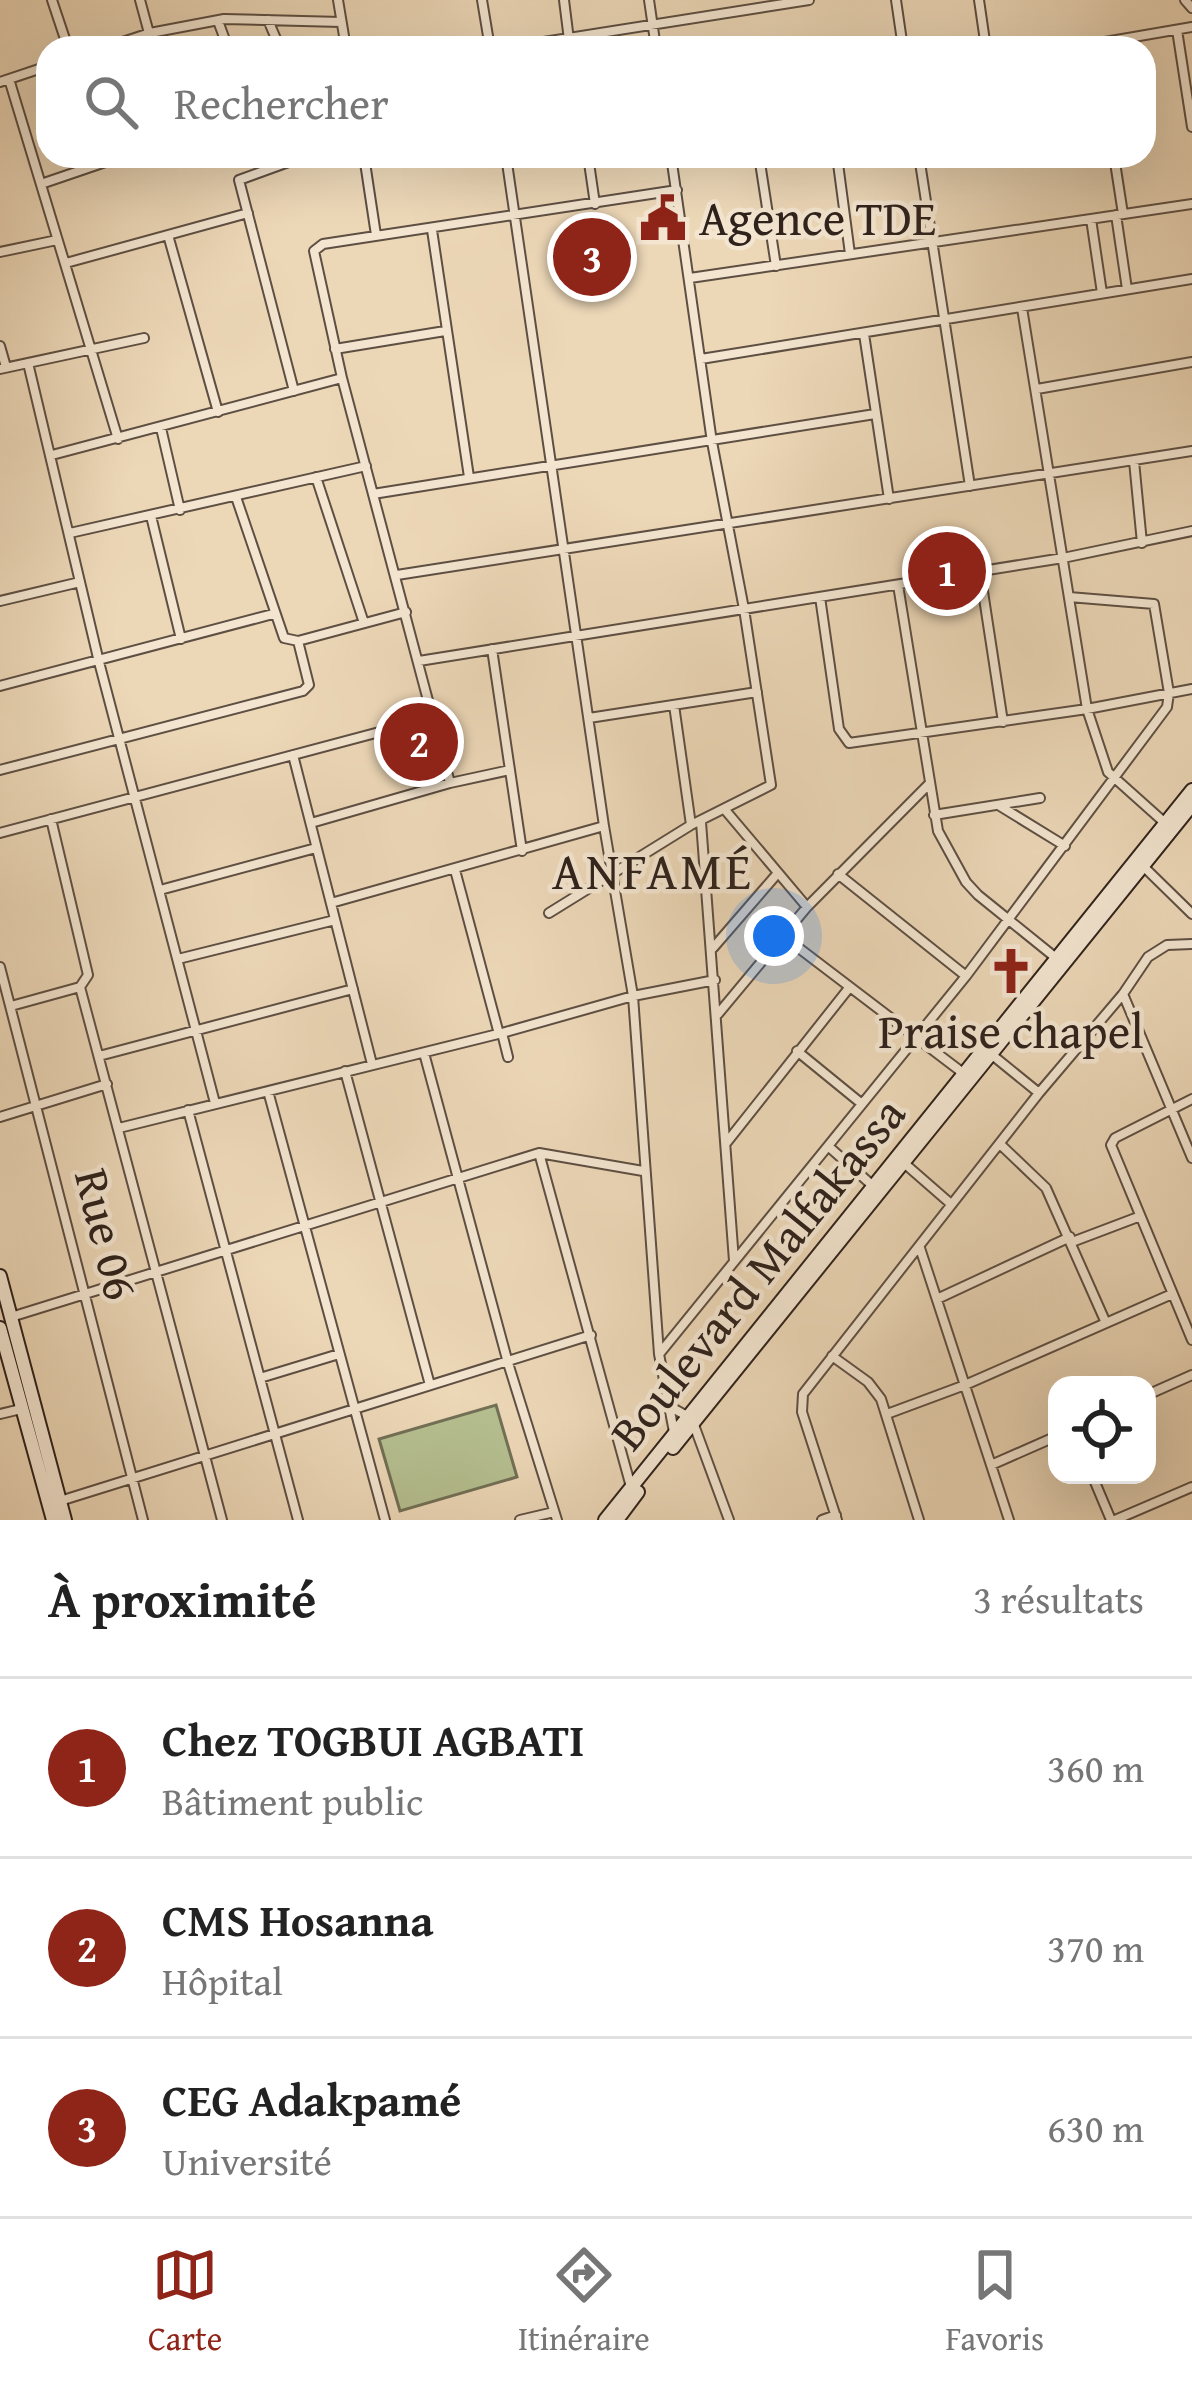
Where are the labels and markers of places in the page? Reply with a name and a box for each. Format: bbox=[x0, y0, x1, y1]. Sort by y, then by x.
place label: Agence TDE bbox=[699, 182, 936, 253]
public building icon: Agence TDE bbox=[638, 193, 688, 243]
pin: 3 bbox=[553, 212, 631, 302]
pin: 1 bbox=[908, 526, 986, 616]
pin: 2 bbox=[380, 697, 458, 787]
church icon: Praise chapel bbox=[986, 946, 1036, 996]
place label: Praise chapel bbox=[878, 995, 1144, 1066]

